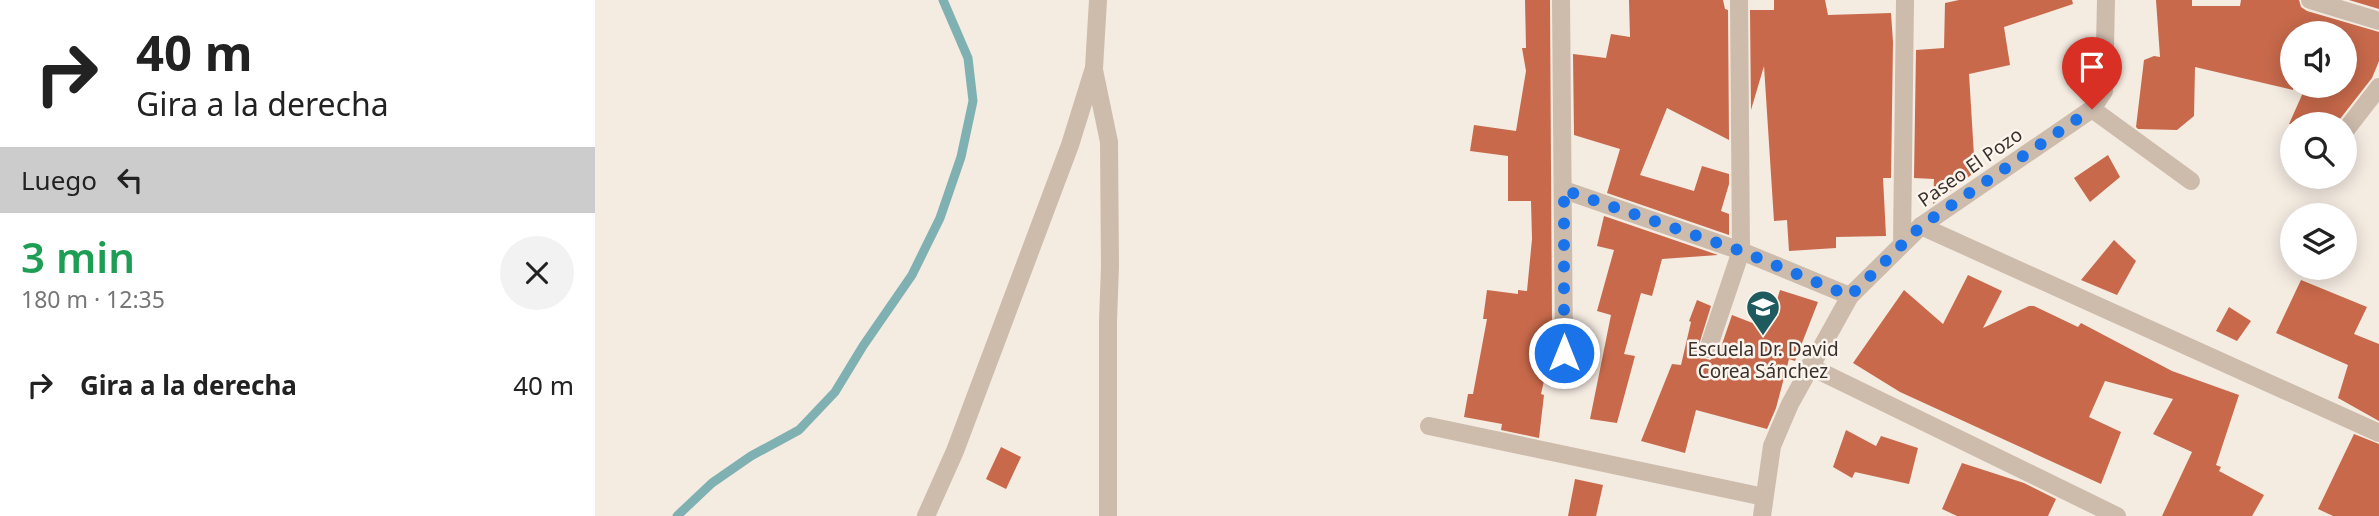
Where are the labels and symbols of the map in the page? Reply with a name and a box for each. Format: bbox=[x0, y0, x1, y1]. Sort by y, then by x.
pin bbox=[2062, 37, 2122, 109]
street label: Paseo El Pozo bbox=[1913, 121, 2027, 213]
school or university icon: Escuela Dr. David Corea Sánchez bbox=[1744, 288, 1782, 337]
position arrow bbox=[1527, 316, 1601, 390]
place label: Escuela Dr. David Corea Sánchez bbox=[1687, 336, 1839, 384]

